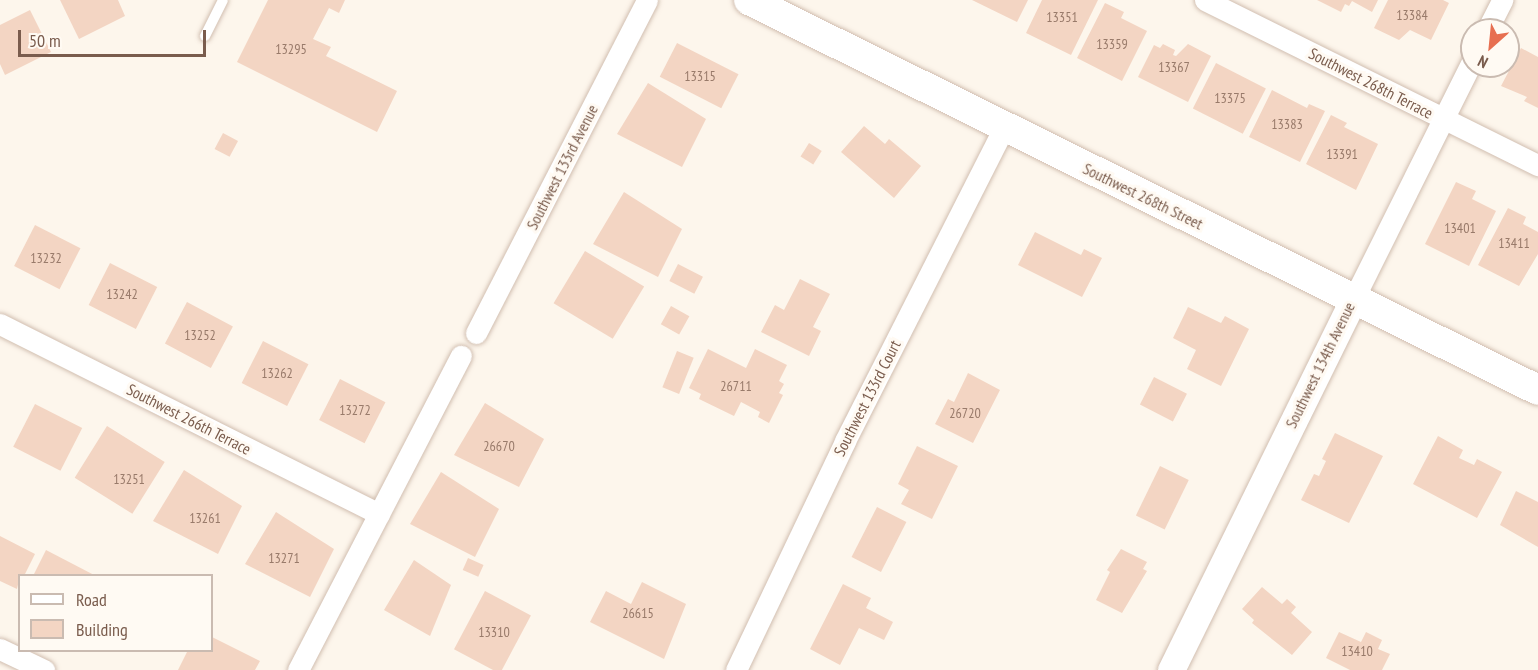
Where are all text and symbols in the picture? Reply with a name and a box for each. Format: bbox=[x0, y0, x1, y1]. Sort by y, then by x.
house number: 13384 bbox=[1396, 7, 1428, 23]
house number: 13351 bbox=[1046, 9, 1078, 25]
scale bar bbox=[21, 18, 208, 56]
north arrow bbox=[1460, 18, 1520, 78]
text: 50 m bbox=[29, 29, 61, 52]
house number: 13359 bbox=[1096, 36, 1128, 52]
house number: 13295 bbox=[275, 41, 307, 57]
street label: Southwest 268th Terrace bbox=[1306, 43, 1436, 123]
text: N bbox=[1474, 51, 1491, 73]
house number: 13367 bbox=[1158, 59, 1190, 75]
house number: 13315 bbox=[684, 68, 716, 84]
house number: 13375 bbox=[1214, 90, 1246, 106]
street label: Southwest 133rd Avenue bbox=[522, 101, 602, 233]
house number: 13383 bbox=[1271, 116, 1303, 132]
house number: 13391 bbox=[1326, 146, 1358, 162]
street label: Southwest 268th Street bbox=[1080, 159, 1206, 233]
house number: 13401 bbox=[1444, 220, 1476, 236]
house number: 13411 bbox=[1498, 235, 1530, 251]
house number: 13232 bbox=[30, 250, 62, 266]
house number: 13242 bbox=[106, 286, 138, 302]
street label: Southwest 134th Avenue bbox=[1281, 299, 1359, 431]
house number: 13252 bbox=[184, 327, 216, 343]
street label: Southwest 133rd Court bbox=[830, 337, 904, 459]
house number: 13262 bbox=[261, 365, 293, 381]
house number: 26711 bbox=[720, 378, 752, 394]
street label: Southwest 266th Terrace bbox=[124, 379, 254, 459]
house number: 13272 bbox=[339, 402, 371, 418]
house number: 26720 bbox=[949, 405, 981, 421]
house number: 26670 bbox=[483, 438, 515, 454]
house number: 13251 bbox=[113, 471, 145, 487]
house number: 13261 bbox=[189, 510, 221, 526]
house number: 13271 bbox=[268, 550, 300, 566]
legend bbox=[18, 574, 213, 652]
text: Road bbox=[76, 588, 107, 611]
house number: 26615 bbox=[622, 605, 654, 621]
text: Building bbox=[76, 618, 128, 641]
house number: 13310 bbox=[478, 624, 510, 640]
house number: 13410 bbox=[1341, 643, 1373, 659]

